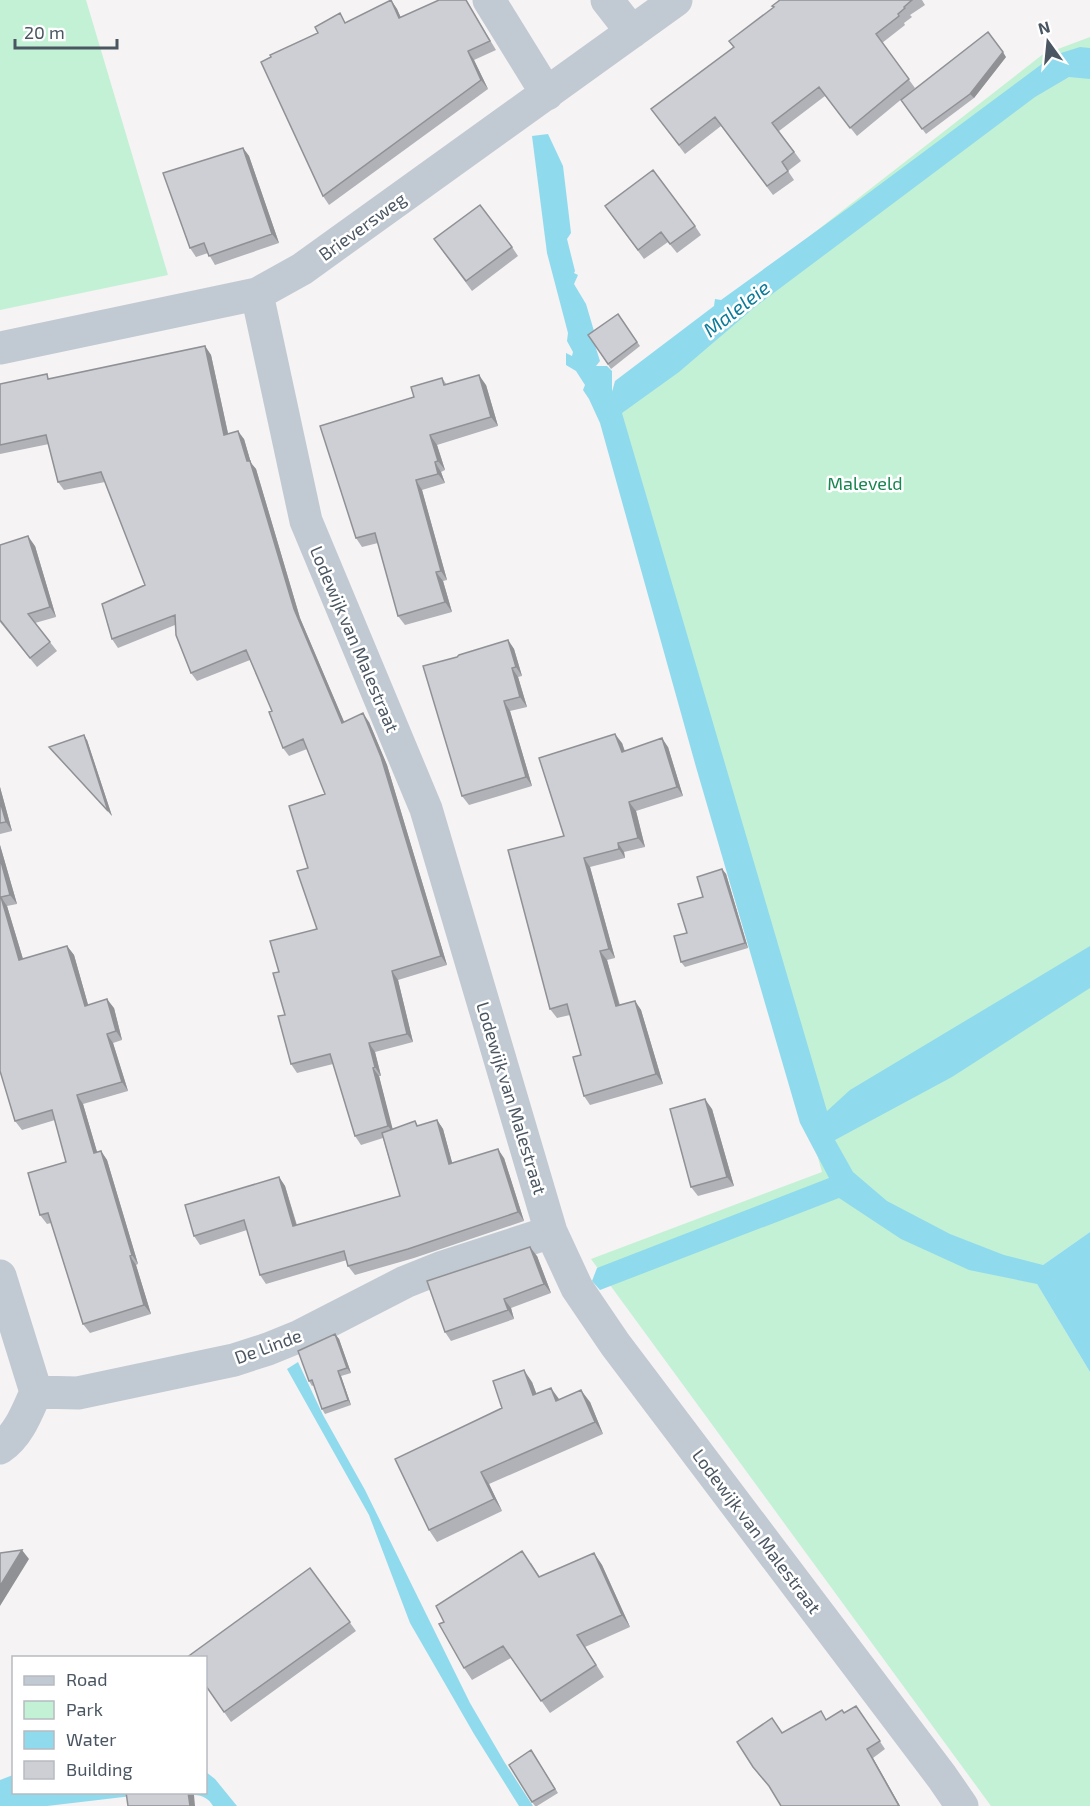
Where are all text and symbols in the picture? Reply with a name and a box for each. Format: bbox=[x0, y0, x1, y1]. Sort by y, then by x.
scale bar bbox=[15, 12, 117, 50]
north arrow bbox=[1018, 12, 1078, 72]
text: N bbox=[1036, 16, 1052, 38]
text: 20 m bbox=[24, 21, 65, 43]
street label: Brieversweg bbox=[314, 187, 410, 265]
water label: Maleleie bbox=[698, 274, 774, 341]
park label: Maleveld bbox=[827, 472, 903, 494]
street label: Lodewijk van Malestraat bbox=[306, 543, 404, 736]
street label: Lodewijk van Malestraat bbox=[472, 999, 552, 1197]
street label: De Linde bbox=[231, 1324, 305, 1368]
street label: Lodewijk van Malestraat bbox=[688, 1444, 826, 1618]
legend bbox=[12, 1656, 207, 1794]
text: Road bbox=[66, 1668, 107, 1690]
text: Park bbox=[66, 1698, 103, 1720]
text: Water bbox=[66, 1728, 116, 1750]
text: Building bbox=[66, 1758, 133, 1780]

